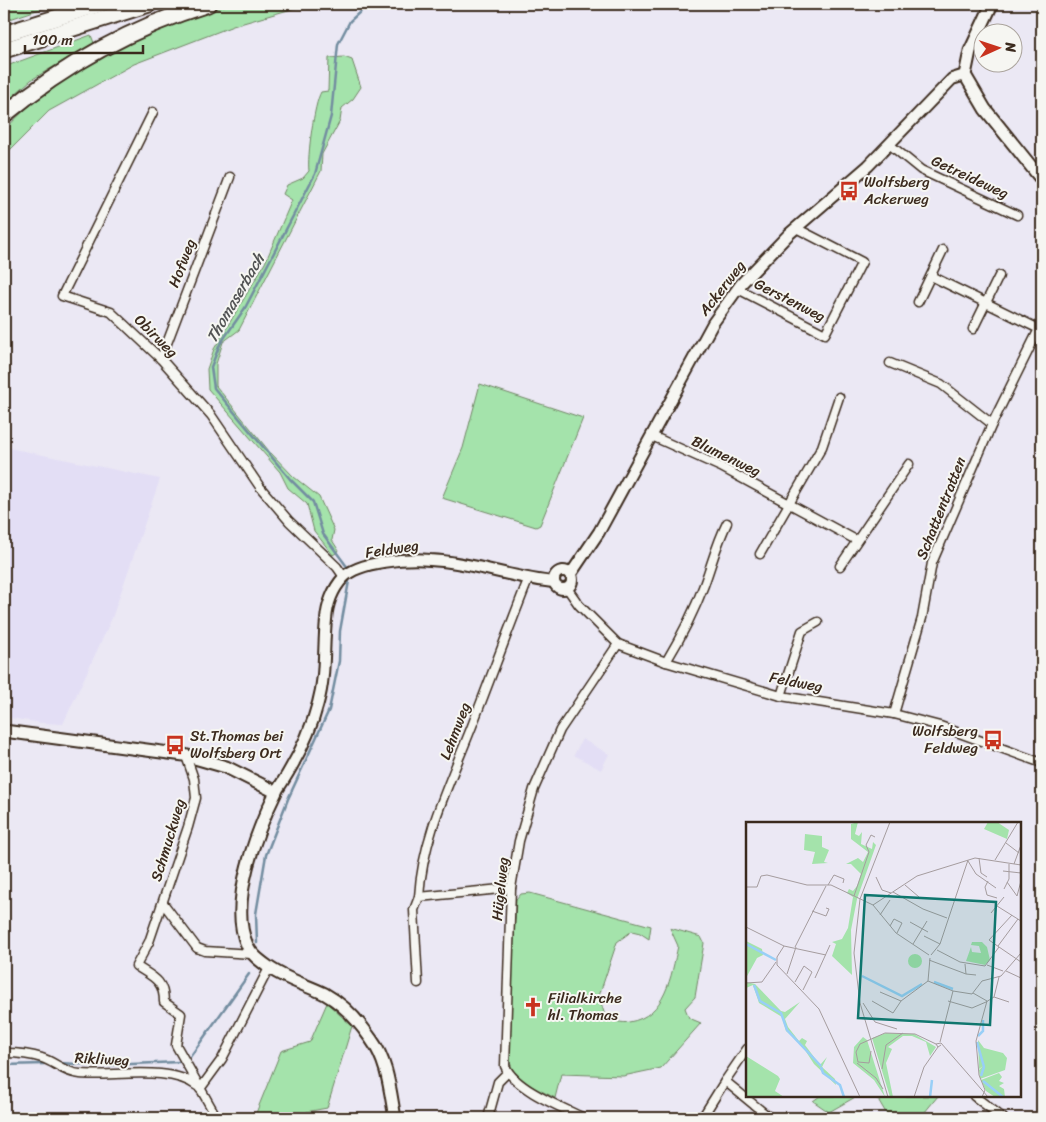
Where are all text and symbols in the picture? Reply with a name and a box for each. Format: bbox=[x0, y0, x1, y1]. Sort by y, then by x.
scale bar bbox=[25, 22, 142, 54]
north arrow bbox=[974, 22, 1024, 72]
text: 100 m bbox=[32, 27, 73, 53]
text: N bbox=[998, 41, 1023, 53]
street label: Getreideweg bbox=[927, 148, 1013, 206]
place label: Wolfsberg Ackerweg bbox=[863, 169, 930, 212]
bus stop icon: Wolfsberg Ackerweg bbox=[838, 180, 860, 202]
street label: Hofweg bbox=[161, 235, 203, 291]
water label: Thomaserbach bbox=[198, 246, 273, 348]
street label: Ackerweg bbox=[691, 254, 752, 322]
street label: Gerstenweg bbox=[750, 271, 830, 329]
street label: Obirweg bbox=[128, 308, 185, 365]
street label: Blumenweg bbox=[687, 428, 765, 484]
street label: Schattentratten bbox=[909, 453, 973, 563]
street label: Feldweg bbox=[364, 532, 421, 566]
street label: Feldweg bbox=[767, 664, 825, 700]
street label: Lehmweg bbox=[432, 698, 478, 764]
place label: Wolfsberg Feldweg bbox=[912, 718, 978, 761]
place label: St.Thomas bei Wolfsberg Ort bbox=[190, 723, 284, 766]
bus stop icon: Wolfsberg Feldweg bbox=[982, 729, 1004, 751]
bus stop icon: St.Thomas bei Wolfsberg Ort bbox=[164, 734, 186, 756]
street label: Schmuckweg bbox=[143, 795, 193, 885]
inset map bbox=[746, 822, 1021, 1097]
street label: Hügelweg bbox=[484, 855, 516, 922]
place label: Filialkirche hl. Thomas bbox=[547, 985, 622, 1028]
church icon: Filialkirche hl. Thomas bbox=[522, 996, 544, 1018]
street label: Rikliweg bbox=[74, 1045, 130, 1073]

